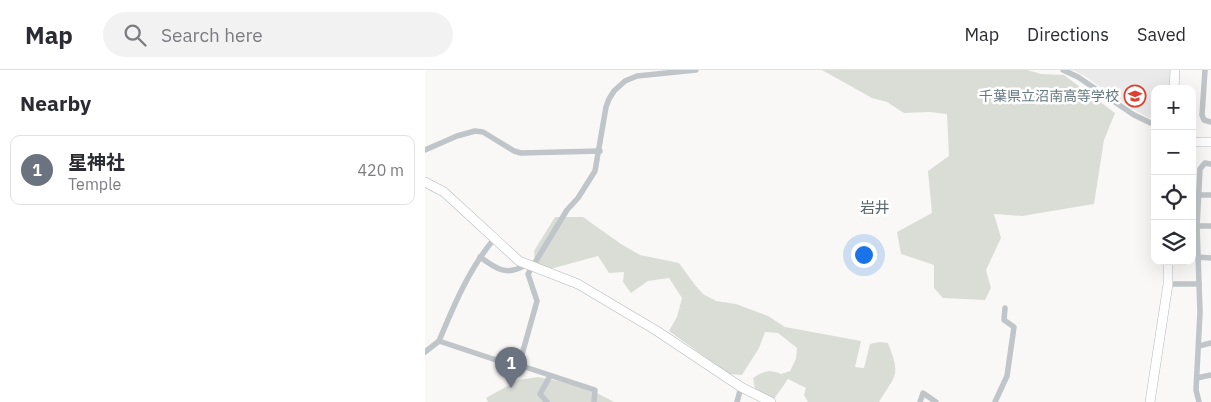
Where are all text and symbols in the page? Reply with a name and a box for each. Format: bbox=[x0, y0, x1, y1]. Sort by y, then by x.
search box bbox=[103, 12, 453, 57]
text: Map bbox=[25, 19, 73, 51]
icon: search bbox=[121, 21, 149, 49]
text: Search here bbox=[161, 23, 263, 47]
text: Map bbox=[964, 23, 999, 46]
text: Directions bbox=[1027, 23, 1109, 46]
text: Saved bbox=[1137, 23, 1186, 46]
school or university icon: 千葉県立沼南高等学校 bbox=[1123, 84, 1147, 108]
map controls bbox=[1151, 85, 1196, 265]
button: + bbox=[1151, 85, 1196, 130]
place label: 千葉県立沼南高等学校 bbox=[979, 87, 1119, 105]
text: Nearby bbox=[20, 89, 91, 117]
button: − bbox=[1151, 130, 1196, 175]
text: 星神社 bbox=[68, 150, 125, 174]
text: 1 bbox=[32, 160, 42, 180]
text: 420 m bbox=[357, 160, 404, 180]
text: Temple bbox=[68, 174, 121, 194]
button: locate bbox=[1151, 175, 1196, 220]
district label: 岩井 bbox=[860, 198, 890, 217]
button: layers bbox=[1151, 220, 1196, 265]
your location bbox=[851, 242, 877, 268]
pin: 1 bbox=[495, 347, 527, 388]

